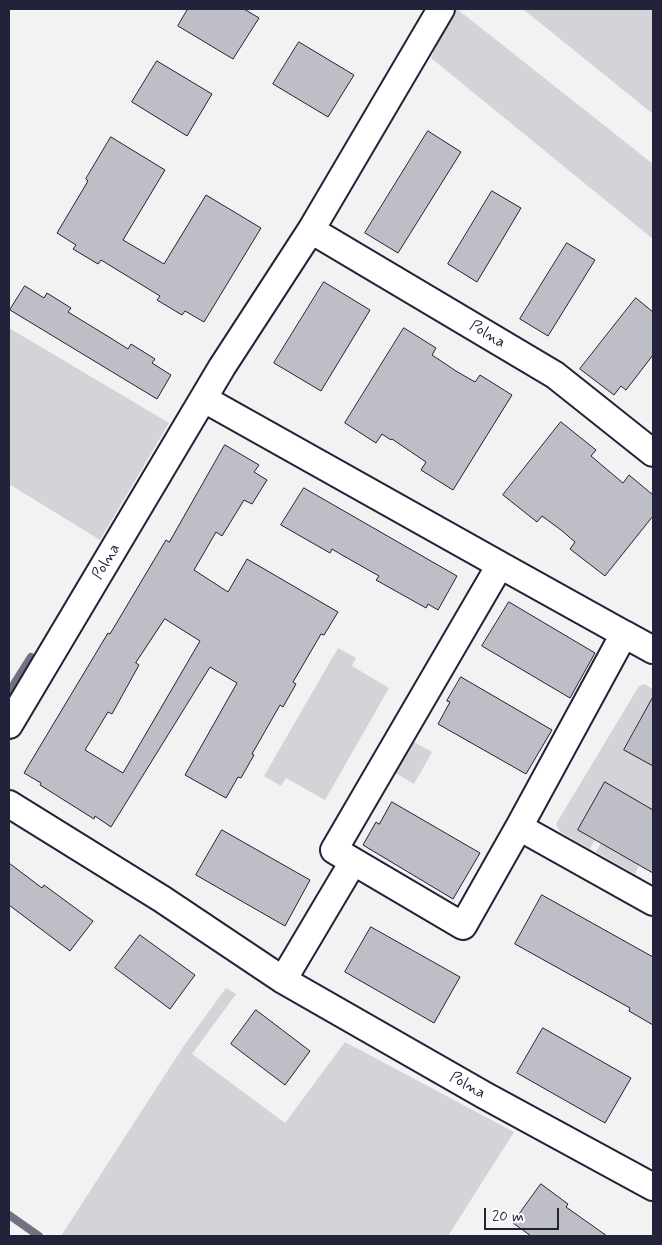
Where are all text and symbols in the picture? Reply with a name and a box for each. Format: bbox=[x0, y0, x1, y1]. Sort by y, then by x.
street label: Polna bbox=[466, 317, 508, 353]
street label: Polna bbox=[89, 541, 125, 583]
street label: Polna bbox=[446, 1068, 488, 1104]
scale bar bbox=[487, 1198, 562, 1230]
text: 20 m bbox=[492, 1207, 524, 1227]

